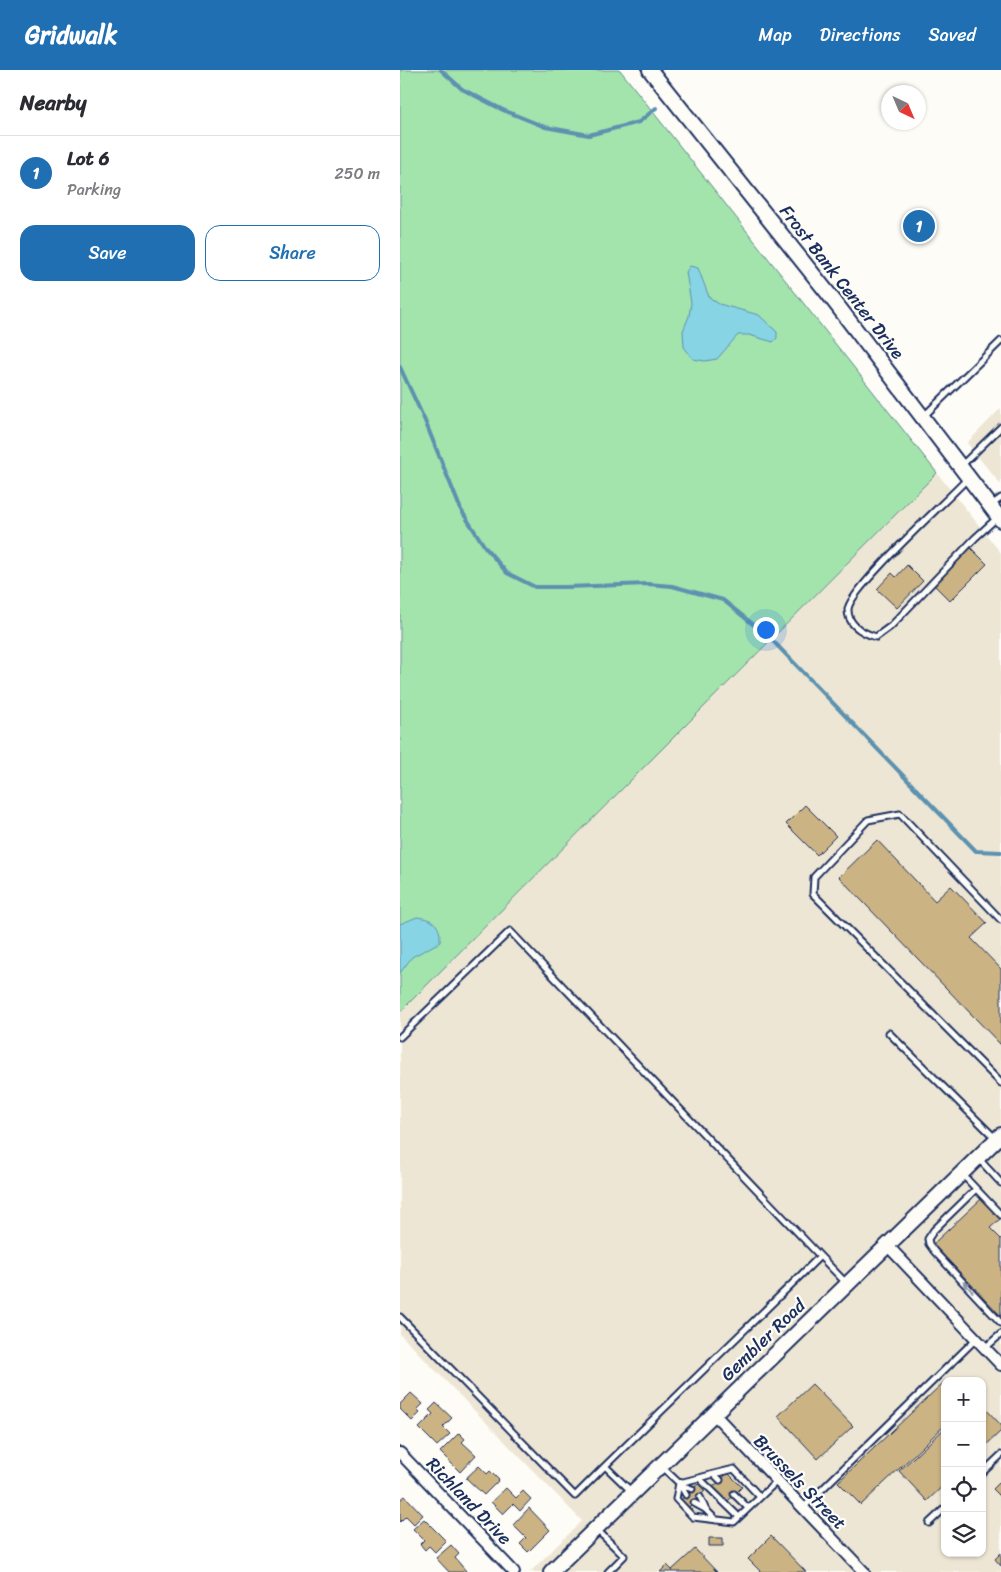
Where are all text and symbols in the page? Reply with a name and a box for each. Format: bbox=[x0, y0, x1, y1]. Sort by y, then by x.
text: Gridwalk bbox=[25, 14, 117, 56]
text: Map bbox=[759, 19, 792, 51]
text: Directions bbox=[820, 19, 901, 51]
text: Saved bbox=[929, 19, 976, 51]
text: Nearby bbox=[20, 84, 86, 122]
north arrow bbox=[881, 85, 926, 130]
text: Lot 6 bbox=[67, 142, 109, 175]
text: 1 bbox=[33, 159, 39, 188]
text: 250 m bbox=[334, 159, 380, 188]
text: Parking bbox=[67, 175, 121, 204]
street label: Frost Bank Center Drive bbox=[771, 197, 913, 367]
pin: 1 bbox=[903, 207, 935, 245]
button: Save bbox=[20, 225, 195, 281]
button: Share bbox=[205, 225, 380, 281]
your location bbox=[753, 617, 779, 643]
one-way arrow bbox=[962, 1282, 974, 1294]
street label: Gembler Road bbox=[713, 1290, 814, 1389]
map controls bbox=[941, 1377, 986, 1557]
button: + bbox=[941, 1377, 986, 1422]
button: − bbox=[941, 1422, 986, 1467]
street label: Brussels Street bbox=[746, 1426, 855, 1538]
street label: Richland Drive bbox=[418, 1449, 520, 1553]
button: locate bbox=[941, 1467, 986, 1512]
button: layers bbox=[941, 1512, 986, 1557]

